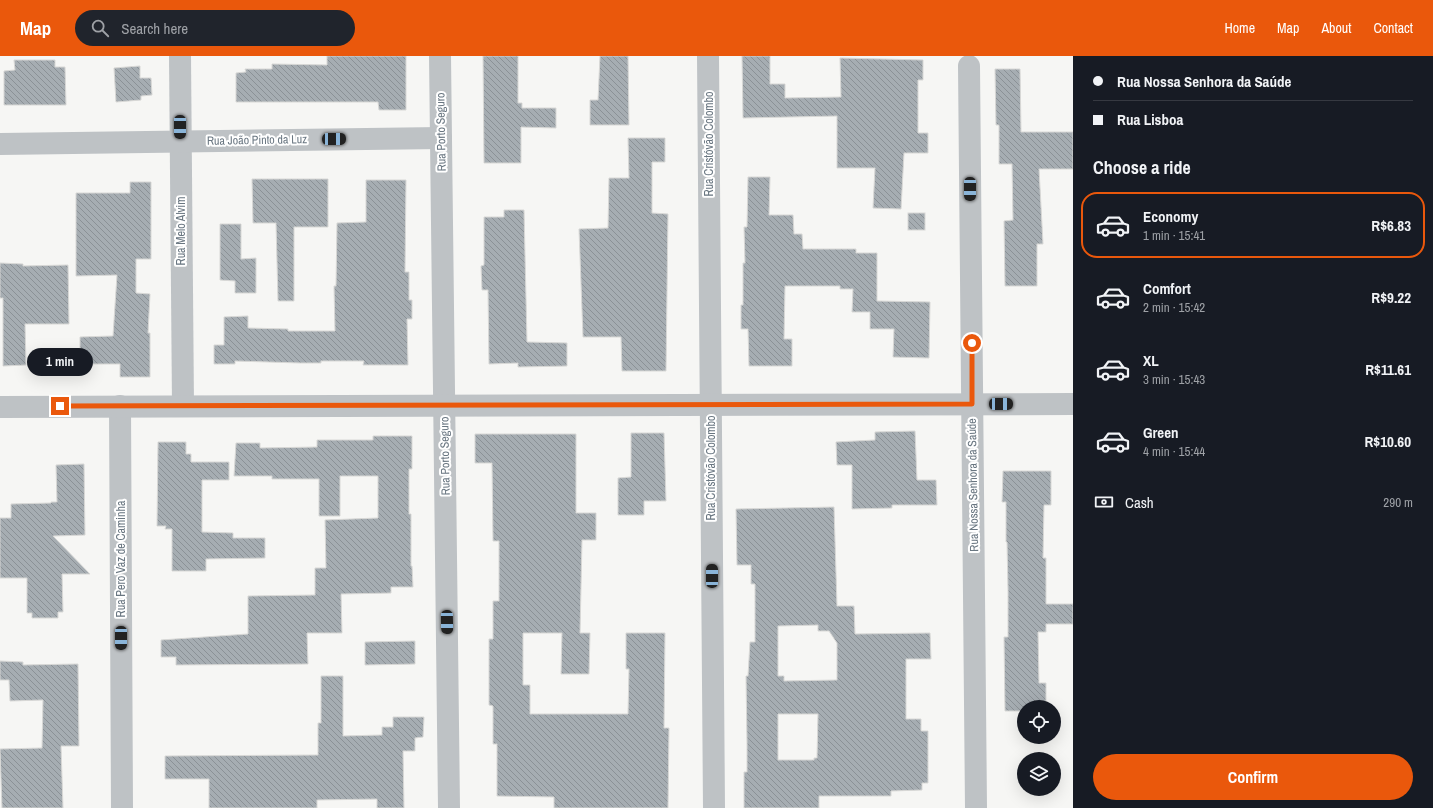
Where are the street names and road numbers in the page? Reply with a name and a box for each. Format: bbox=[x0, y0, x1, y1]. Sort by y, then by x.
street label: Rua Cristóvão Colombo bbox=[701, 91, 717, 197]
street label: Rua Porto Seguro bbox=[432, 92, 450, 172]
street label: Rua João Pinto da Luz bbox=[207, 131, 307, 149]
street label: Rua Melo Alvim bbox=[173, 197, 189, 265]
street label: Rua Cristóvão Colombo bbox=[703, 415, 719, 521]
street label: Rua Porto Seguro bbox=[436, 416, 454, 496]
street label: Rua Nossa Senhora da Saúde bbox=[964, 418, 982, 552]
street label: Rua Pero Vaz de Caminha bbox=[113, 500, 129, 617]

